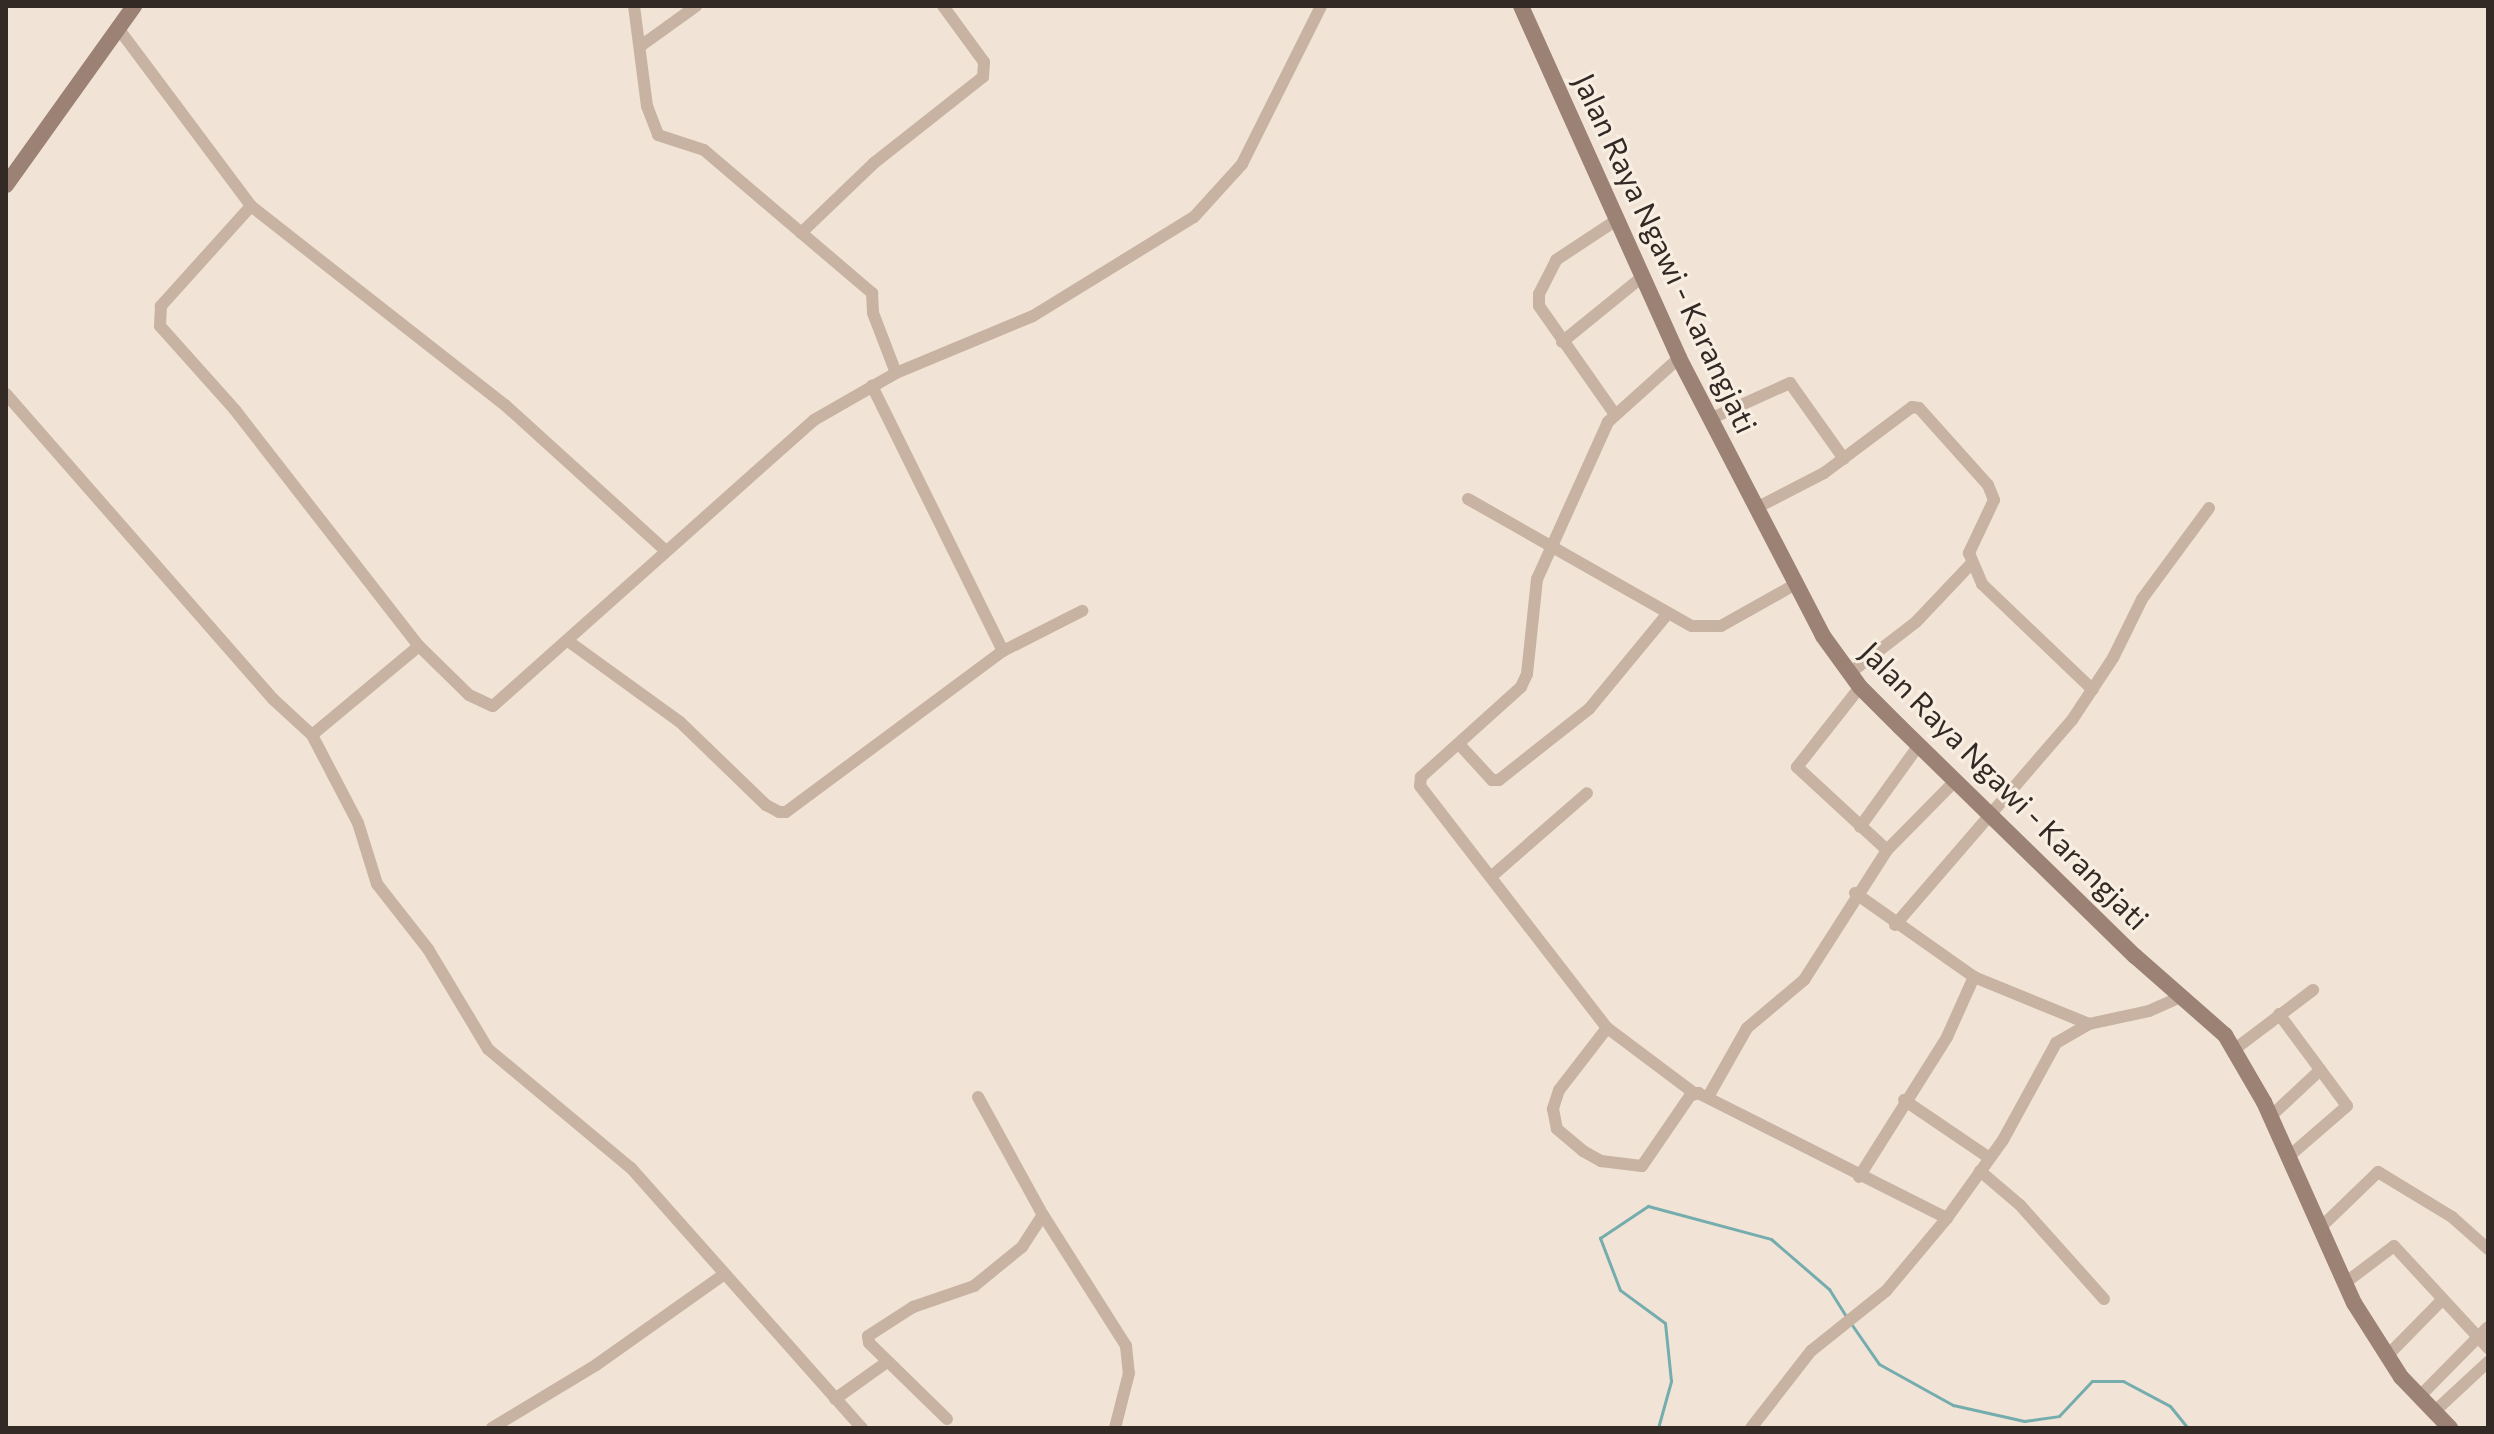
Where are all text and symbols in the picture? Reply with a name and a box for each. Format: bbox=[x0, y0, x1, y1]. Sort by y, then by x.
street label: Jalan Raya Ngawi - Karangjati bbox=[1567, 67, 1765, 439]
street label: Jalan Raya Ngawi - Karangjati bbox=[1853, 633, 2157, 937]

